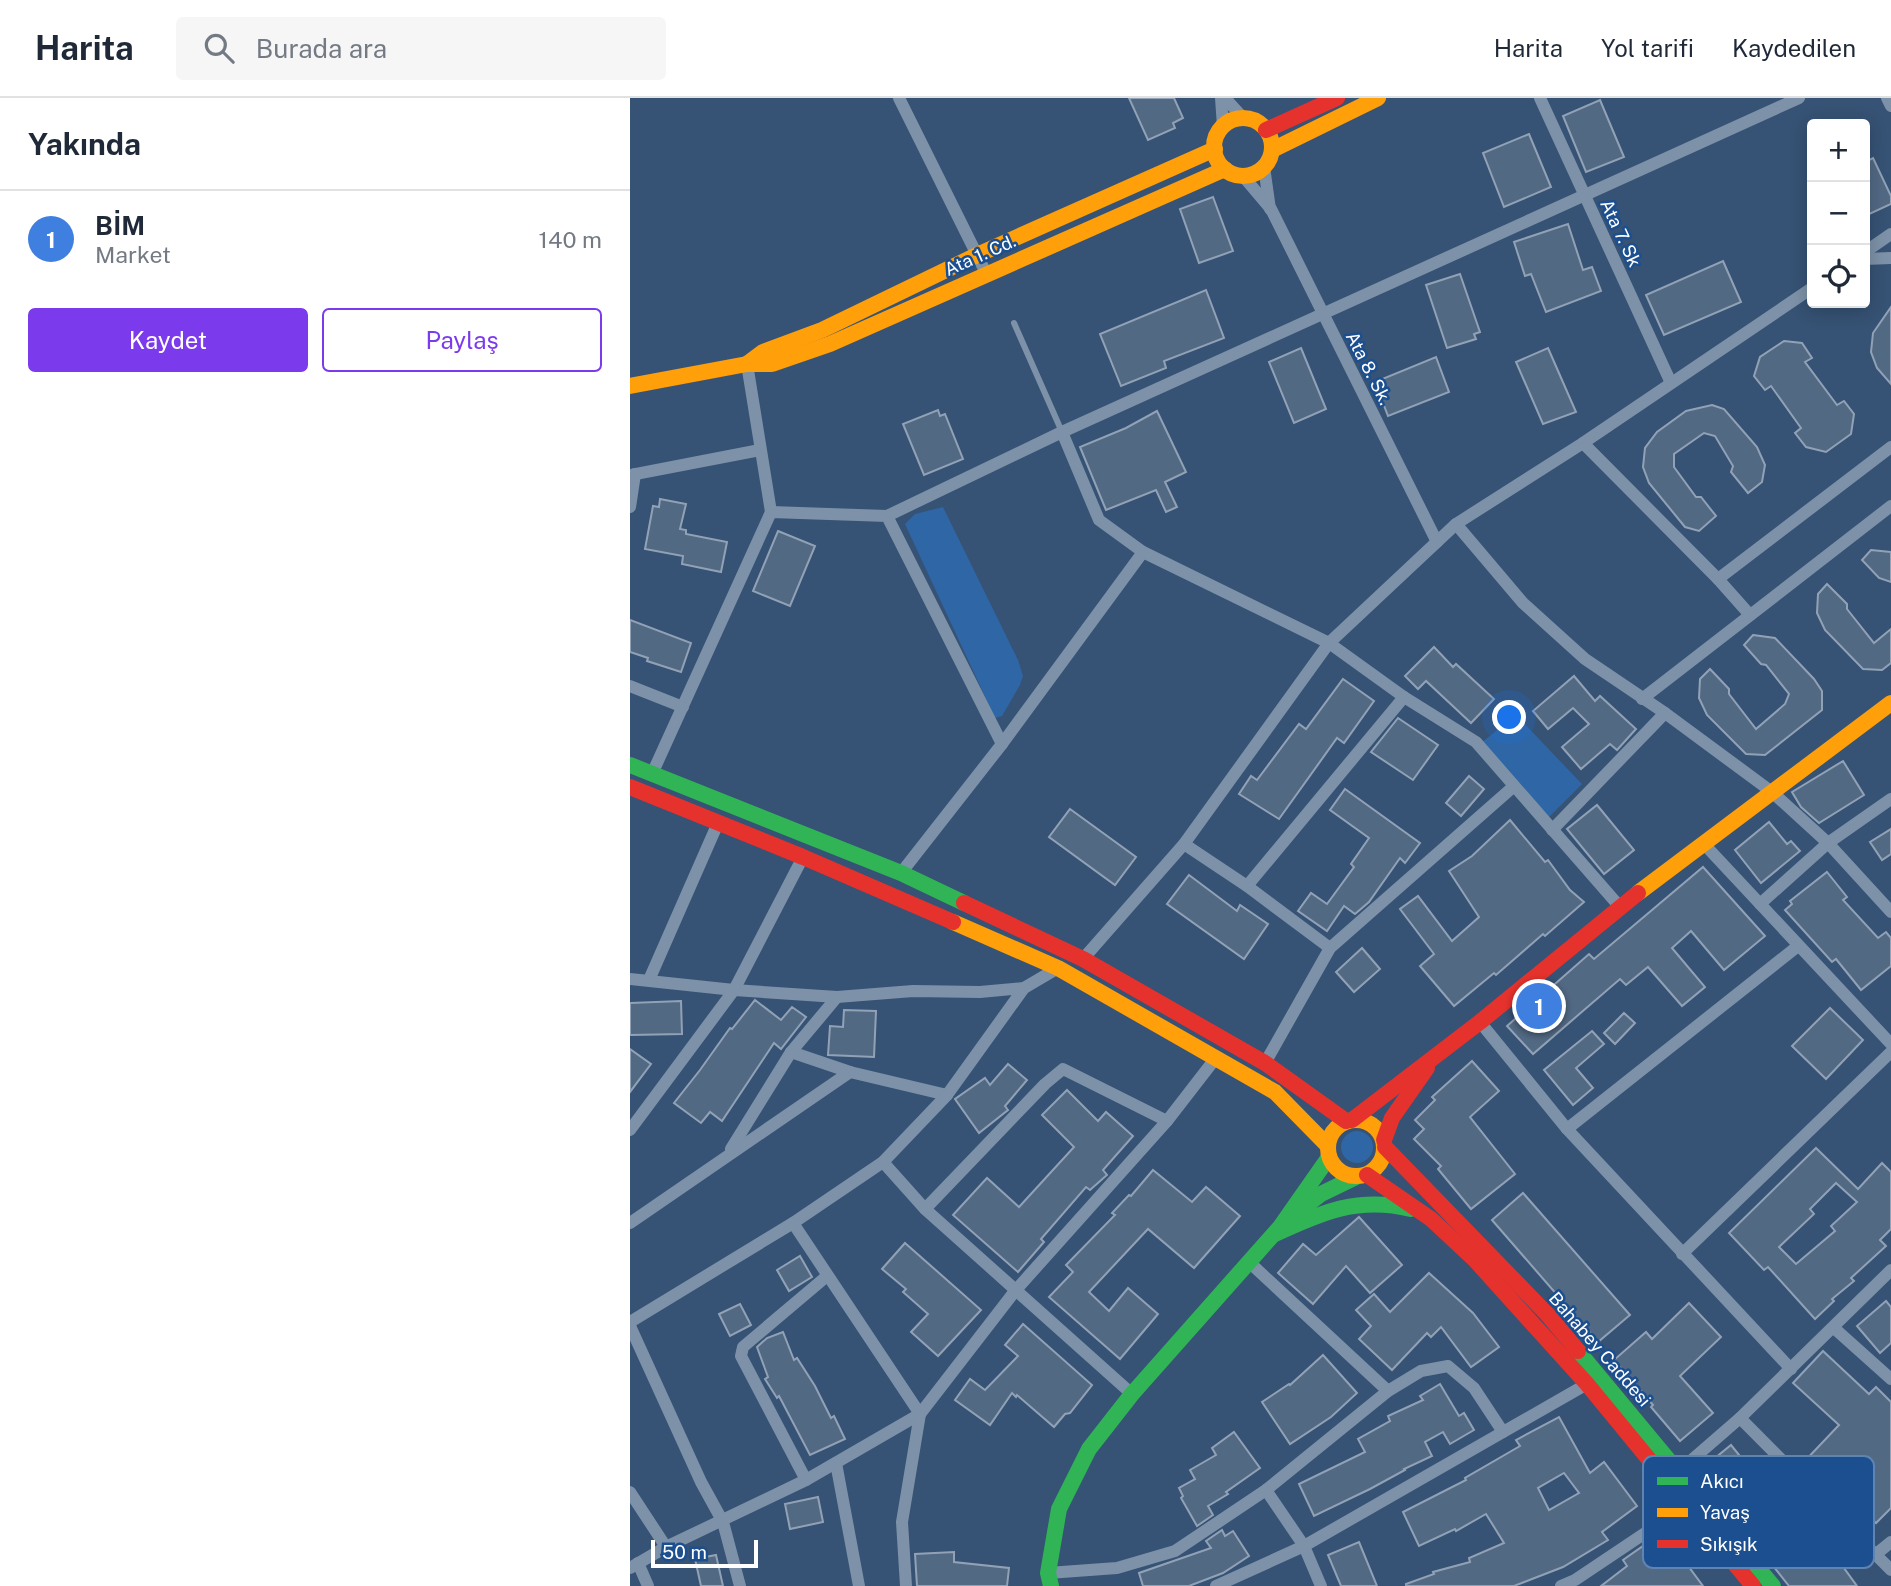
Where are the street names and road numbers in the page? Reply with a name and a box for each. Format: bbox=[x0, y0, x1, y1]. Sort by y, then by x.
street label: Ata 7. Sk bbox=[1596, 196, 1646, 270]
street label: Ata 1. Cd. bbox=[941, 230, 1019, 280]
street label: Ata 8. Sk. bbox=[1342, 328, 1396, 408]
street label: Bahabey Caddesi bbox=[1545, 1288, 1655, 1410]

